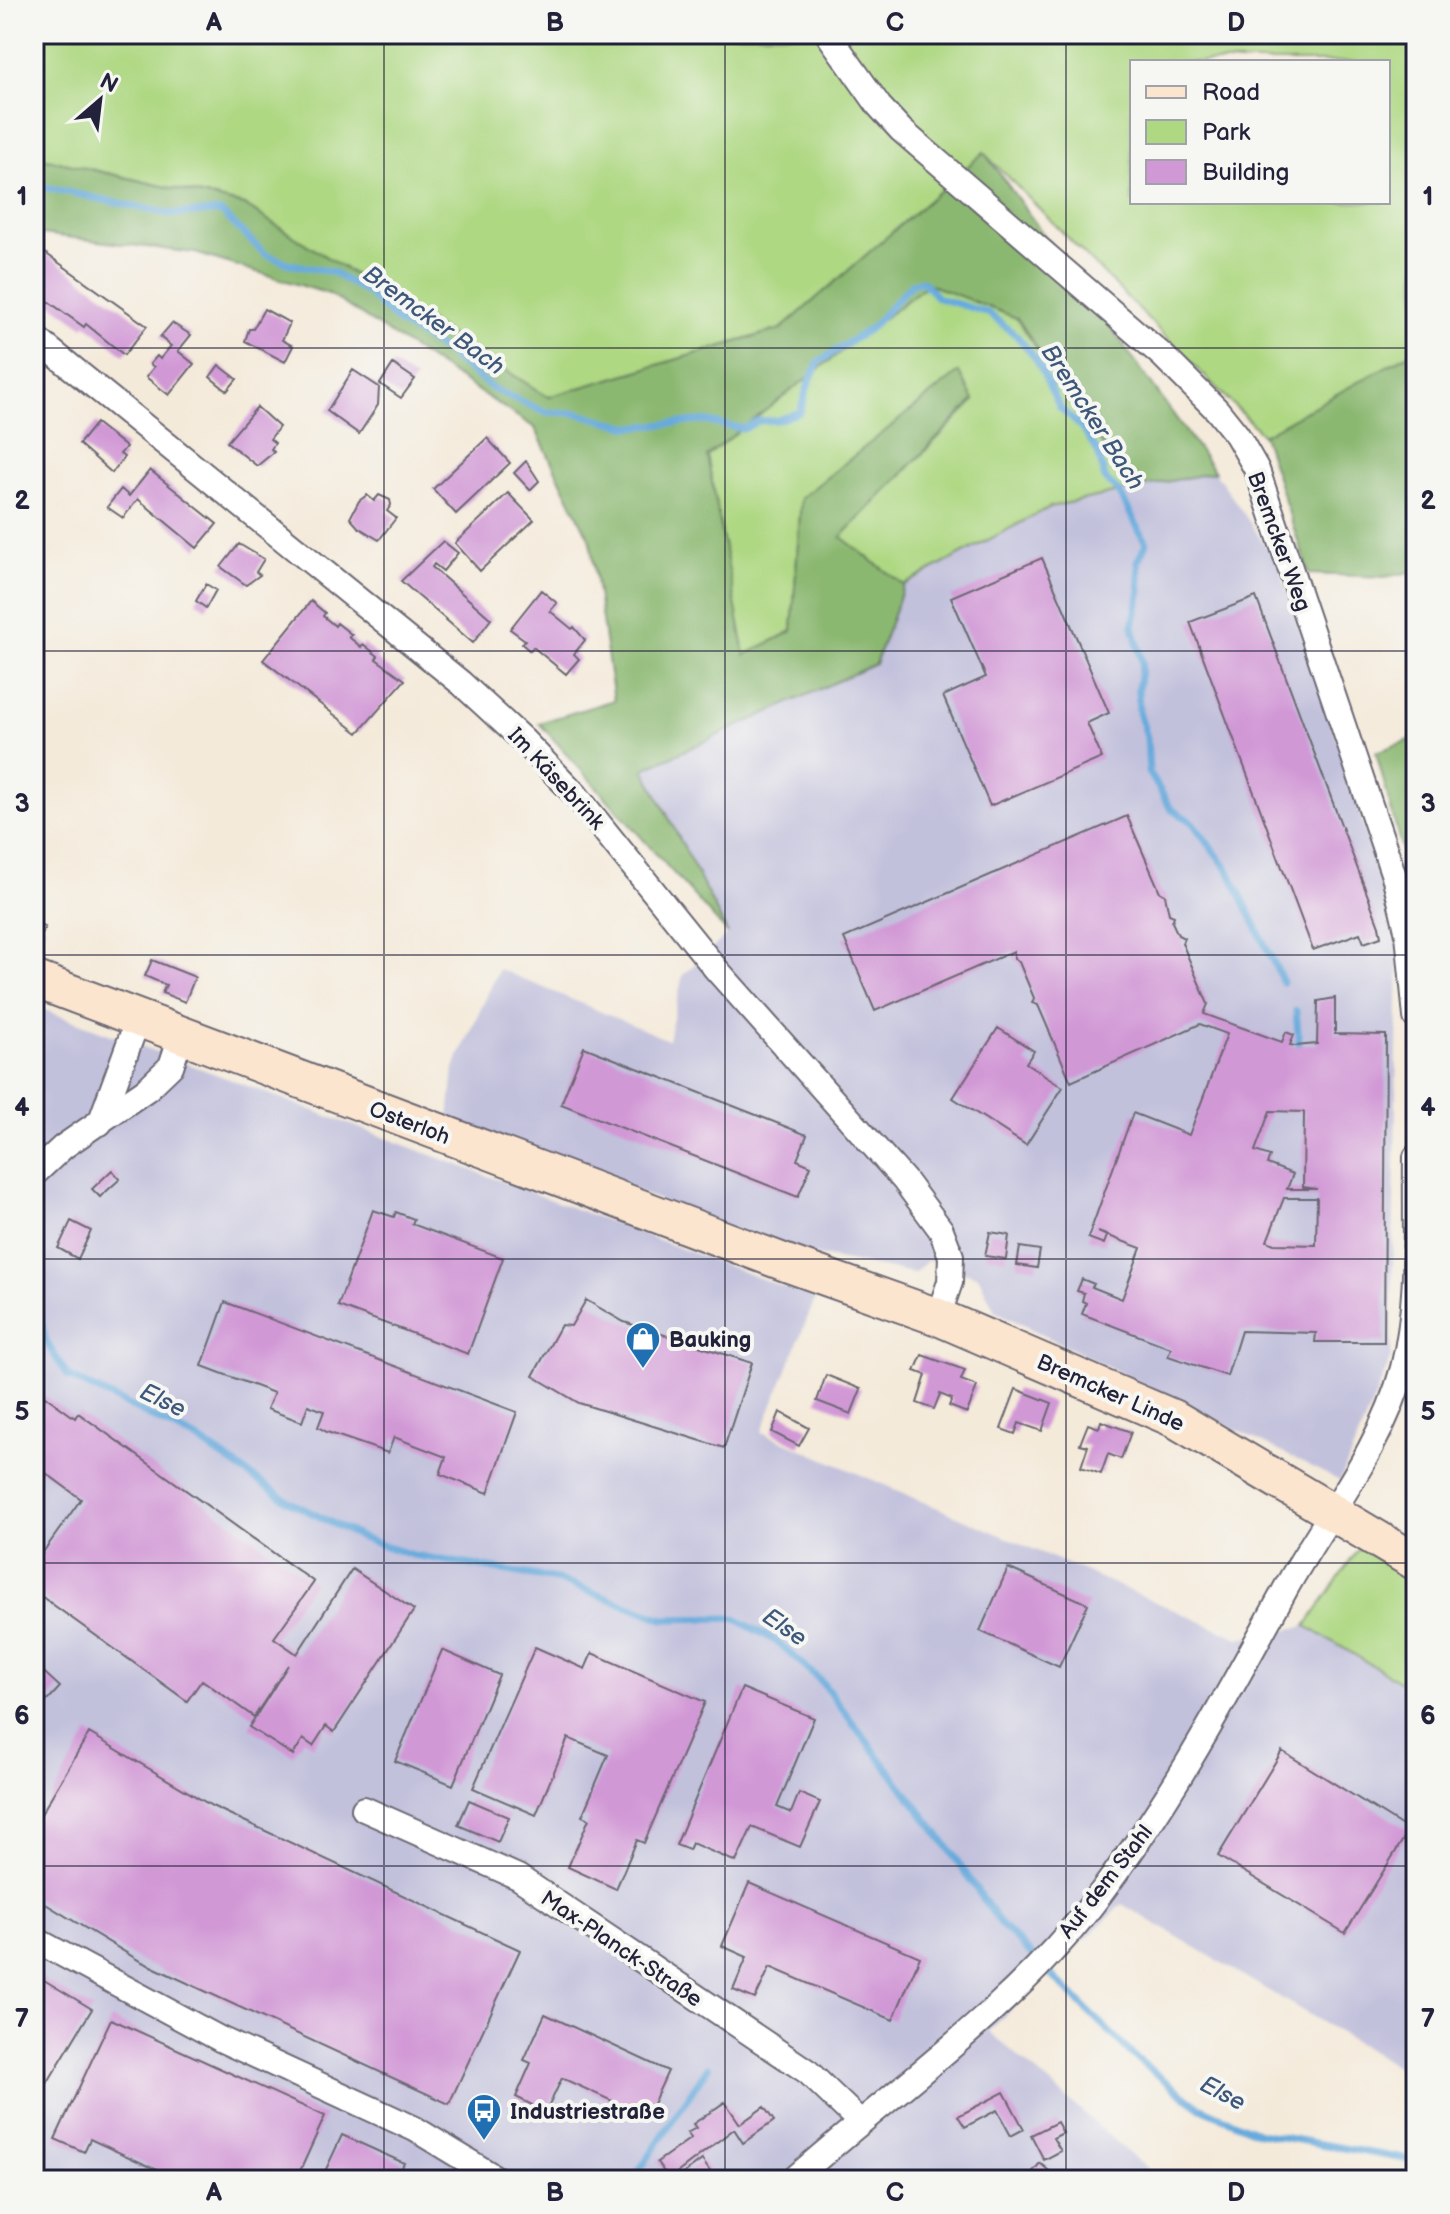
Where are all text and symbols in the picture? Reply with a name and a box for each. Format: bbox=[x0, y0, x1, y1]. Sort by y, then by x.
text: A bbox=[205, 8, 222, 39]
text: B bbox=[546, 8, 564, 39]
text: C bbox=[886, 8, 904, 39]
text: D bbox=[1227, 8, 1245, 39]
north arrow bbox=[60, 60, 140, 140]
legend bbox=[1130, 60, 1390, 204]
text: N bbox=[95, 68, 122, 99]
text: Road bbox=[1202, 78, 1260, 107]
text: Park bbox=[1202, 118, 1250, 147]
text: Building bbox=[1202, 158, 1289, 187]
text: 1 bbox=[17, 182, 27, 213]
text: 1 bbox=[1423, 182, 1433, 213]
water label: Bremcker Bach bbox=[357, 259, 510, 381]
water label: Bremcker Bach bbox=[1035, 339, 1150, 495]
street label: Bremcker Weg bbox=[1241, 468, 1316, 615]
text: 2 bbox=[14, 486, 30, 517]
text: 2 bbox=[1420, 486, 1436, 517]
street label: Im Käsebrink bbox=[502, 722, 610, 836]
text: 3 bbox=[14, 789, 30, 820]
text: 3 bbox=[1420, 789, 1436, 820]
text: 4 bbox=[14, 1093, 30, 1124]
text: 4 bbox=[1420, 1093, 1436, 1124]
street label: Osterloh bbox=[365, 1096, 454, 1151]
shop icon: Bauking bbox=[624, 1320, 662, 1370]
place label: Bauking bbox=[669, 1327, 751, 1354]
street label: Bremcker Linde bbox=[1032, 1349, 1188, 1438]
water label: Else bbox=[135, 1377, 190, 1424]
text: 5 bbox=[14, 1397, 30, 1428]
text: 5 bbox=[1420, 1397, 1436, 1428]
water label: Else bbox=[757, 1602, 812, 1653]
text: 6 bbox=[14, 1701, 30, 1732]
text: 6 bbox=[1420, 1701, 1436, 1732]
street label: Auf dem Stahl bbox=[1054, 1820, 1159, 1944]
street label: Max-Planck-Straße bbox=[535, 1885, 707, 2013]
text: 7 bbox=[15, 2004, 29, 2035]
text: 7 bbox=[1421, 2004, 1435, 2035]
water label: Else bbox=[1195, 2070, 1250, 2117]
bus stop icon: Industriestraße bbox=[465, 2092, 503, 2142]
place label: Industriestraße bbox=[510, 2099, 665, 2126]
text: A bbox=[205, 2178, 222, 2209]
text: B bbox=[546, 2178, 564, 2209]
text: C bbox=[886, 2178, 904, 2209]
text: D bbox=[1227, 2178, 1245, 2209]

